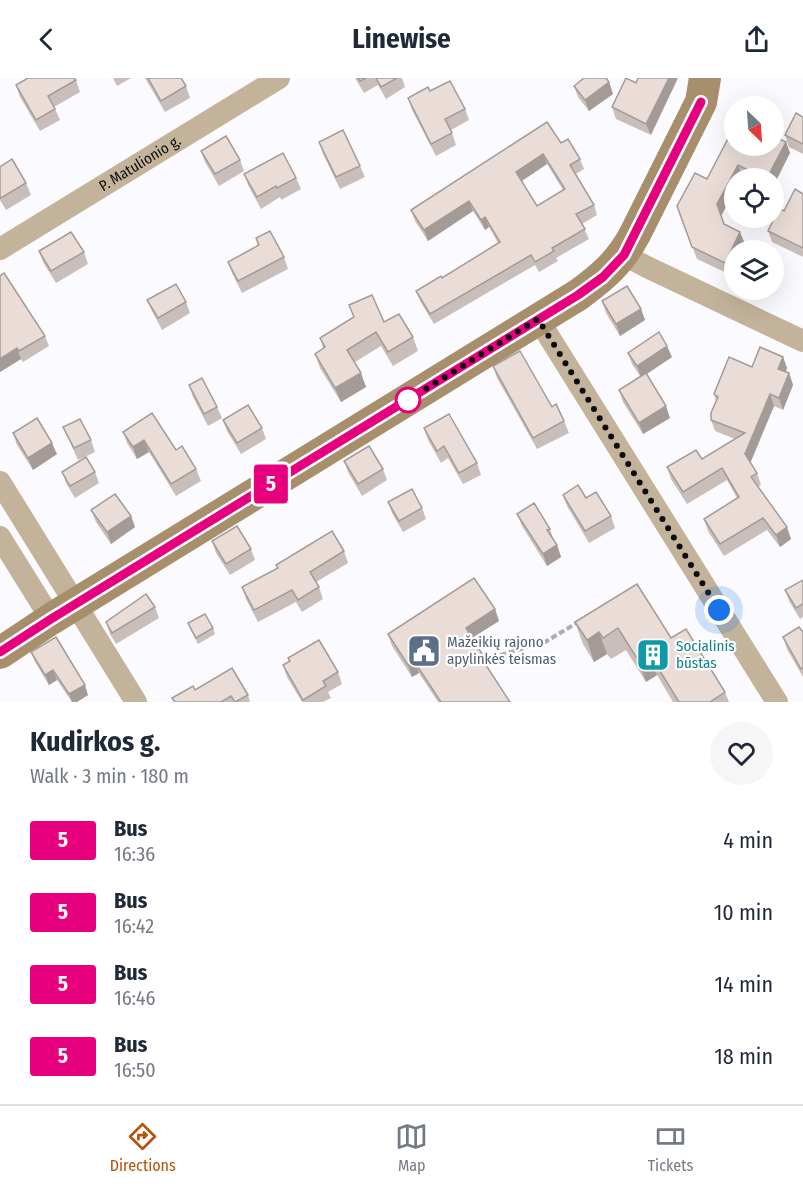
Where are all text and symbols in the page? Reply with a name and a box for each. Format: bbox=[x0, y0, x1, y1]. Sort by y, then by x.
icon: back bbox=[30, 23, 63, 56]
text: Linewise bbox=[352, 23, 451, 55]
icon: share bbox=[740, 23, 773, 56]
north arrow bbox=[724, 96, 784, 156]
map controls bbox=[724, 96, 784, 300]
street label: P. Matulionio g. bbox=[96, 131, 184, 195]
button: locate bbox=[724, 168, 784, 228]
button: layers bbox=[724, 240, 784, 300]
unlabelled marker bbox=[395, 387, 421, 413]
line badge: 5 bbox=[252, 464, 290, 504]
text: 5 bbox=[266, 471, 276, 497]
your location bbox=[704, 595, 734, 625]
public building icon: Mažeikių rajono apylinkės teismas bbox=[406, 633, 442, 669]
place label: Mažeikių rajono apylinkės teismas bbox=[447, 633, 556, 668]
building icon: Socialinis būstas bbox=[635, 637, 671, 673]
place label: Socialinis būstas bbox=[676, 637, 735, 672]
button: heart bbox=[710, 722, 773, 785]
text: Kudirkos g. bbox=[30, 725, 160, 758]
text: Walk · 3 min · 180 m bbox=[30, 764, 189, 788]
text: Bus bbox=[114, 815, 147, 842]
text: 5 bbox=[58, 827, 68, 853]
text: 4 min bbox=[723, 827, 773, 854]
text: 16:36 bbox=[114, 842, 155, 866]
text: Bus bbox=[114, 887, 147, 914]
text: 5 bbox=[58, 899, 68, 925]
text: 10 min bbox=[714, 899, 773, 926]
text: 16:42 bbox=[114, 914, 154, 938]
text: Bus bbox=[114, 959, 147, 986]
text: 5 bbox=[58, 971, 68, 997]
text: 14 min bbox=[715, 971, 773, 998]
text: 16:46 bbox=[114, 986, 155, 1010]
text: Bus bbox=[114, 1031, 147, 1058]
text: 5 bbox=[58, 1043, 68, 1069]
text: 18 min bbox=[714, 1043, 773, 1070]
text: 16:50 bbox=[114, 1058, 156, 1082]
tab: Directions bbox=[110, 1120, 176, 1175]
tab: Map bbox=[395, 1120, 428, 1175]
tab: Tickets bbox=[648, 1120, 693, 1175]

